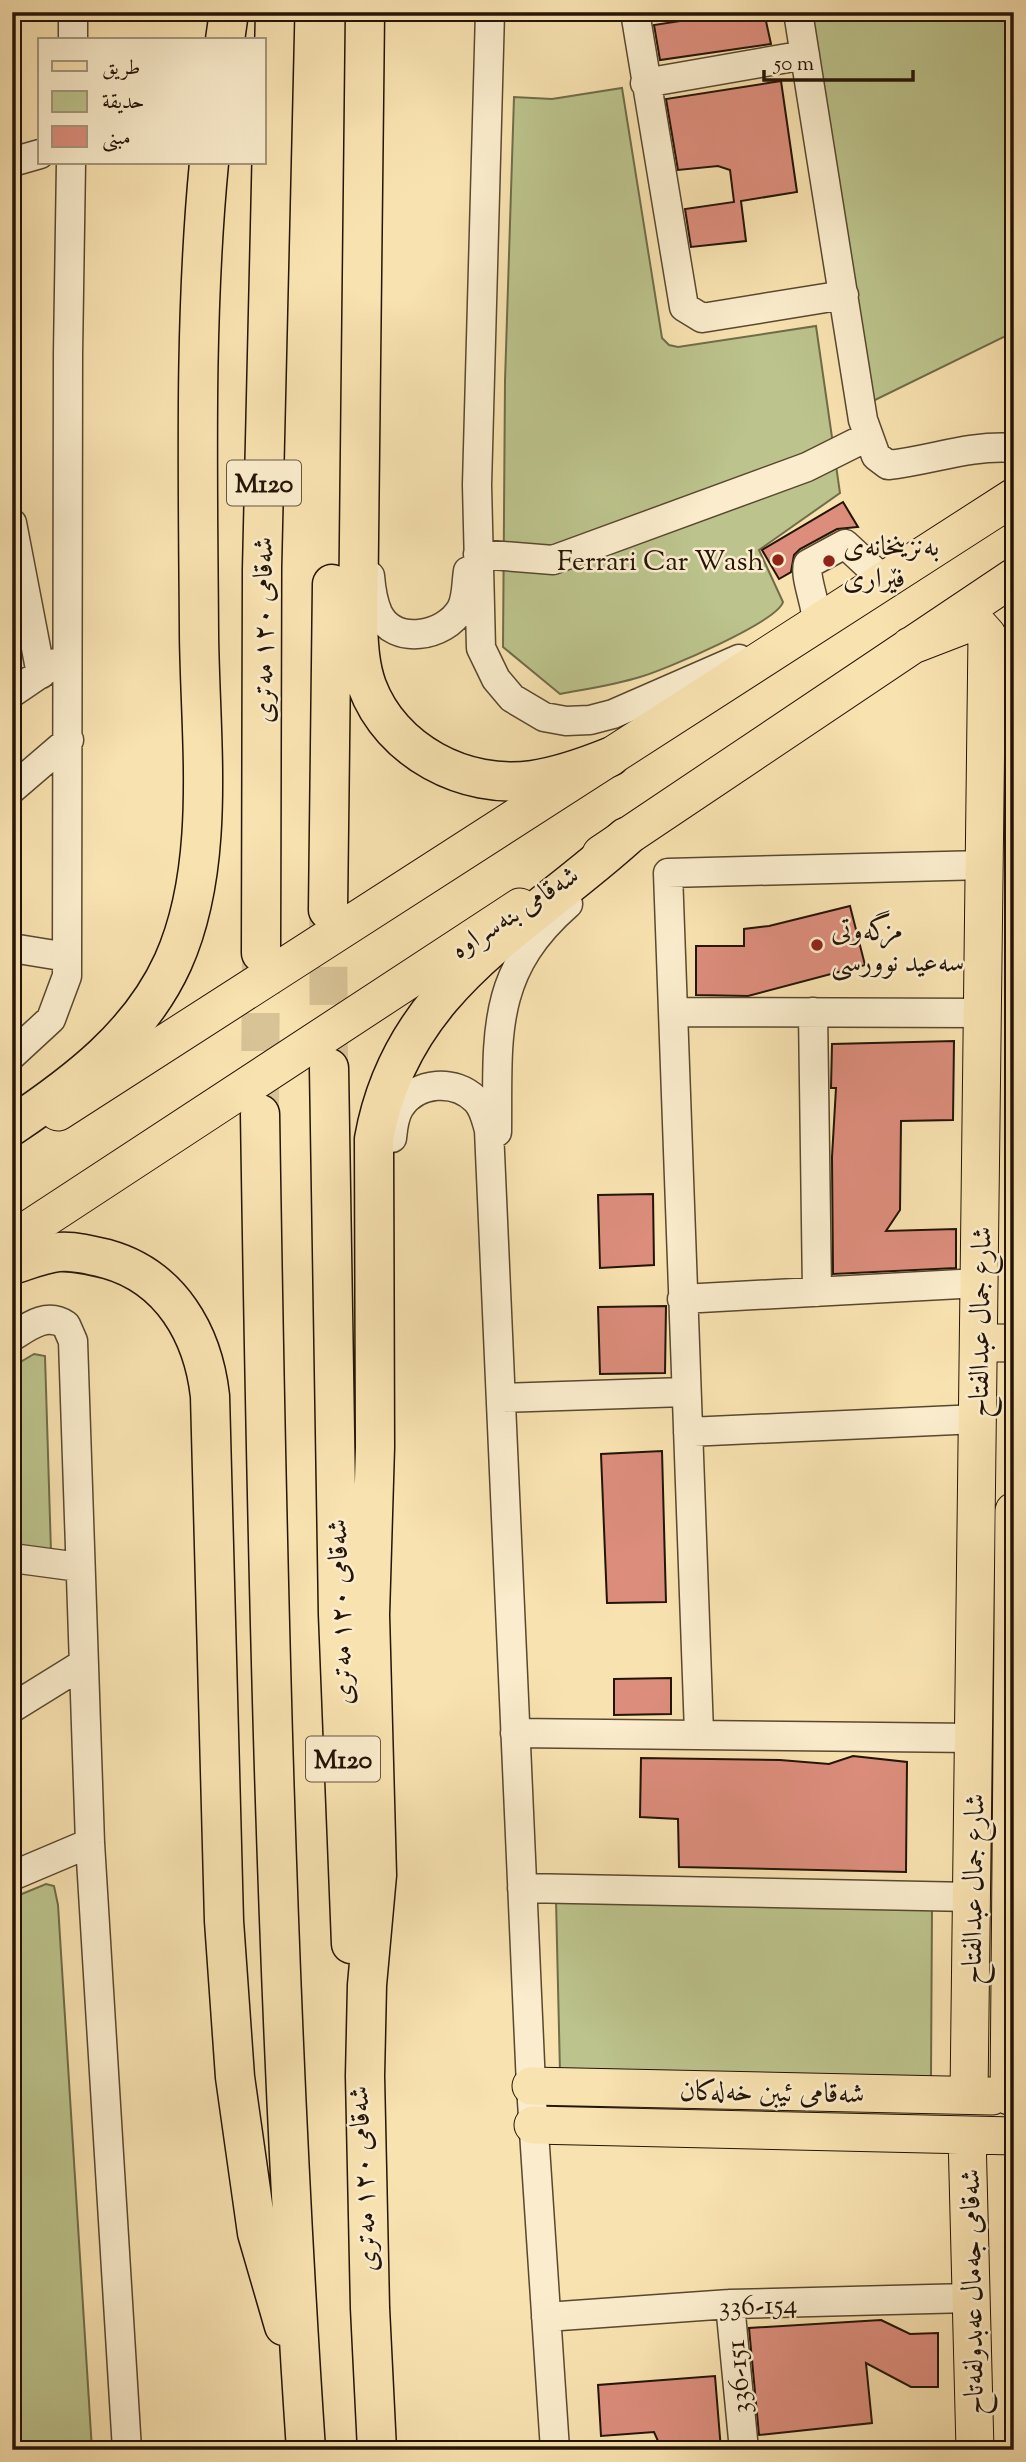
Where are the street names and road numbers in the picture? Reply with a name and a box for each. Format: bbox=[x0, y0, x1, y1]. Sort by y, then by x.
road number: M120 bbox=[227, 461, 301, 505]
street label: شەقامی ١٢٠ مەتری bbox=[245, 537, 285, 723]
street label: شەقامی بنەسراوە bbox=[443, 857, 588, 970]
street label: شارع جمال عبدالفتاح bbox=[960, 1226, 1007, 1418]
street label: شەقامی ١٢٠ مەتری bbox=[319, 1518, 365, 1706]
road number: M120 bbox=[306, 1736, 380, 1782]
street label: شارع جمال عبدالفتاح bbox=[953, 1793, 1000, 1985]
street label: شەقامی ئیبن خەلەکان bbox=[679, 2072, 865, 2116]
street label: شەقامی ١٢٠ مەتری bbox=[340, 2085, 390, 2273]
street label: شەقامی جەمال عەبدولفەتاح bbox=[952, 2168, 999, 2415]
street label: 336-154 bbox=[718, 2286, 798, 2328]
street label: 336-151 bbox=[717, 2338, 763, 2415]

